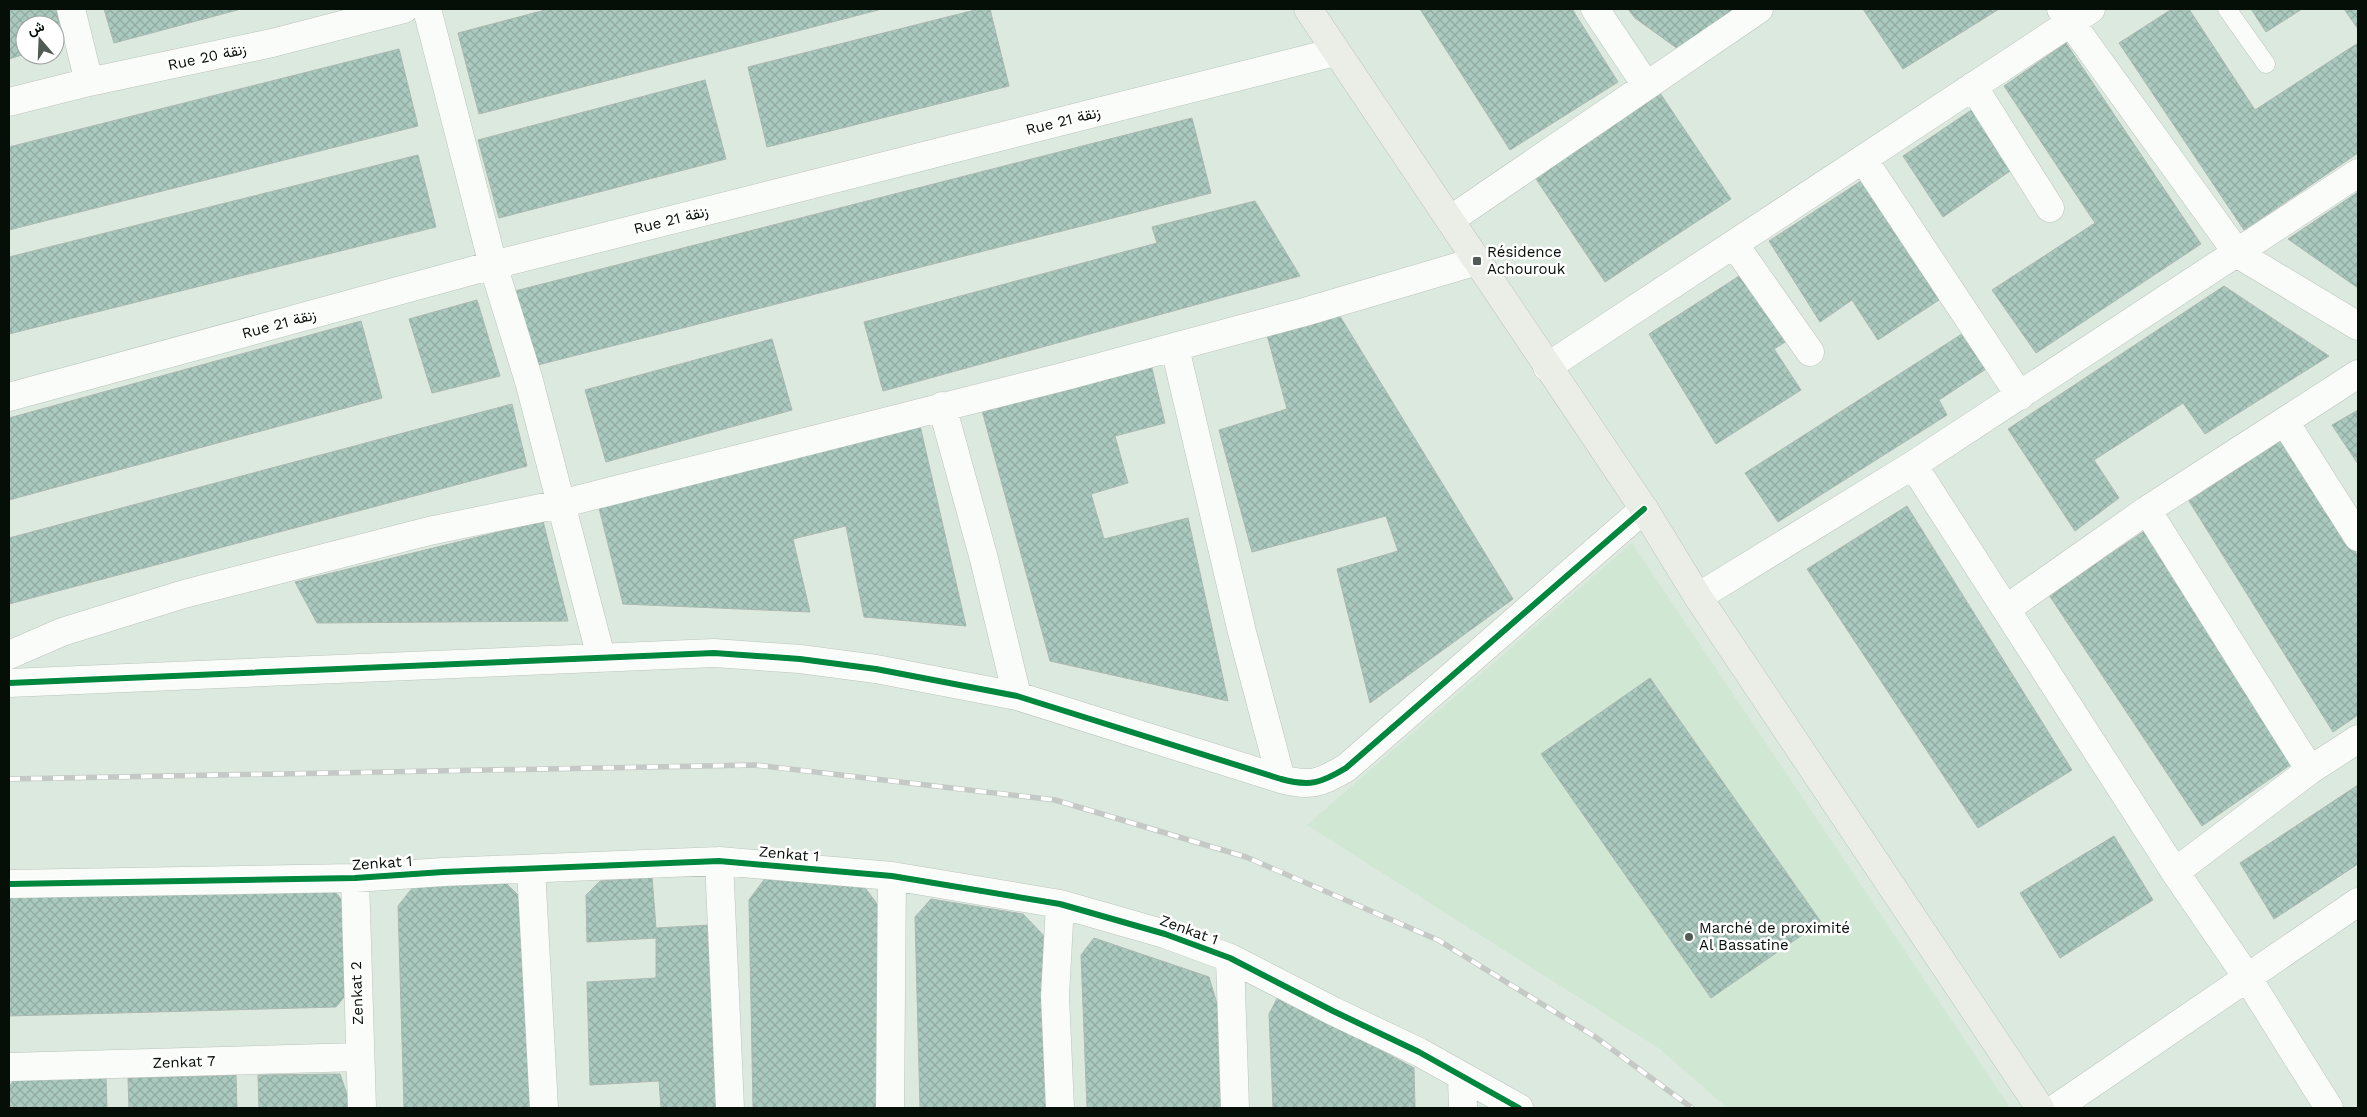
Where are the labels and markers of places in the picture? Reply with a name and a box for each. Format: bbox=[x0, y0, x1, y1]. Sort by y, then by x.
place label: Résidence Achourouk bbox=[1487, 243, 1566, 278]
marker: Résidence Achourouk bbox=[1471, 255, 1483, 267]
place label: Marché de proximité Al Bassatine bbox=[1699, 919, 1850, 954]
marker: Marché de proximité Al Bassatine bbox=[1683, 931, 1695, 943]

